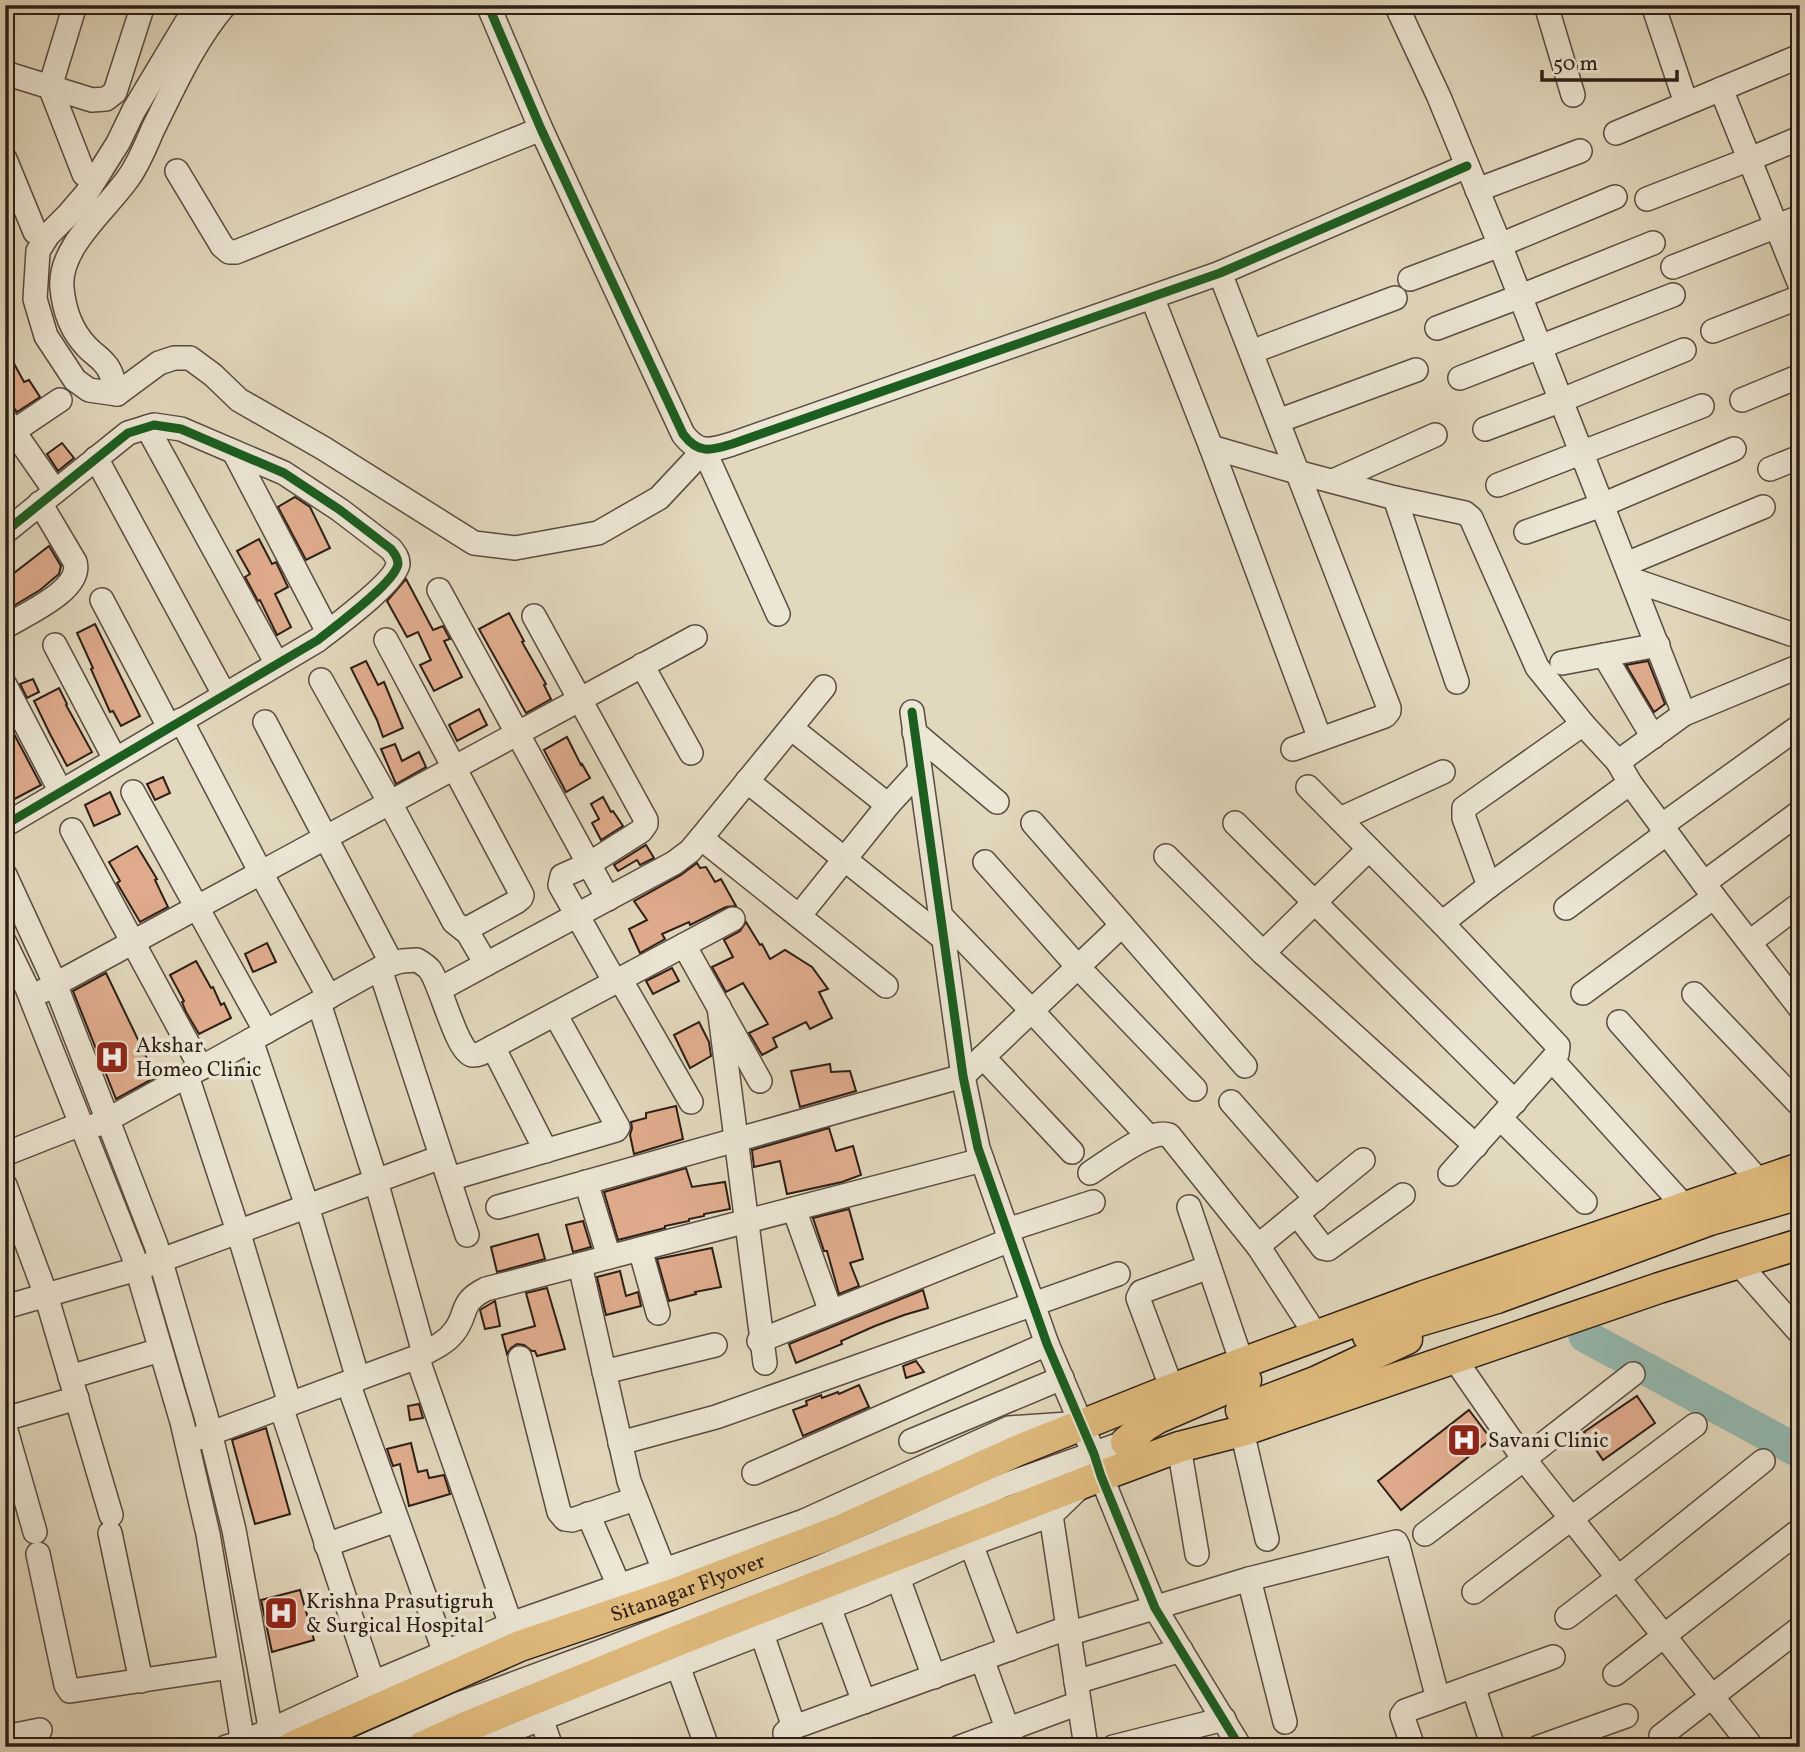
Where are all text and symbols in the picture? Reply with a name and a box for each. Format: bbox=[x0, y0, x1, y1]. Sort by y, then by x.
scale bar bbox=[1542, 38, 1677, 82]
text: 50 m bbox=[1553, 50, 1598, 79]
place label: Akshar Homeo Clinic bbox=[136, 1032, 261, 1085]
hospital icon: Akshar Homeo Clinic bbox=[93, 1038, 131, 1076]
hospital icon: Savani Clinic bbox=[1445, 1421, 1483, 1459]
place label: Savani Clinic bbox=[1488, 1427, 1609, 1456]
street label: Sitanagar Flyover bbox=[607, 1547, 770, 1630]
place label: Krishna Prasutigruh & Surgical Hospital bbox=[306, 1588, 494, 1641]
hospital icon: Krishna Prasutigruh & Surgical Hospital bbox=[262, 1594, 300, 1632]

